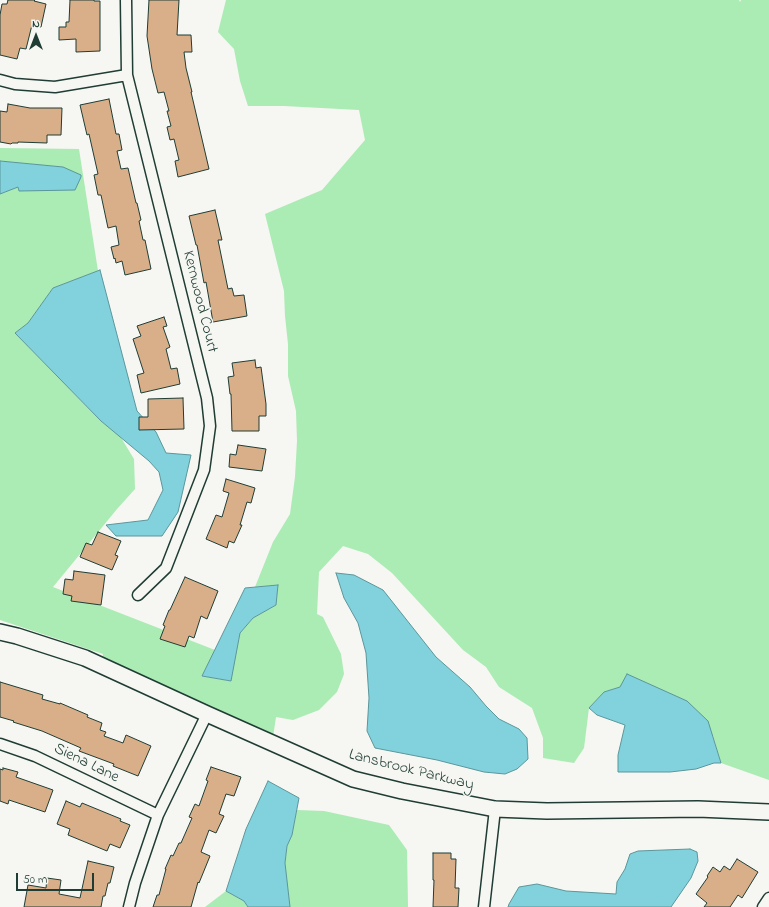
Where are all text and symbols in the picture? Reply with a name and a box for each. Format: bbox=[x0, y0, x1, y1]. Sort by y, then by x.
north arrow bbox=[16, 16, 56, 56]
text: N bbox=[32, 16, 40, 32]
street label: Kernwood Court bbox=[177, 249, 221, 355]
street label: Siena Lane bbox=[50, 740, 122, 788]
street label: Lansbrook Parkway bbox=[347, 746, 475, 796]
scale bar bbox=[18, 865, 96, 891]
text: 50 m bbox=[23, 871, 47, 889]

